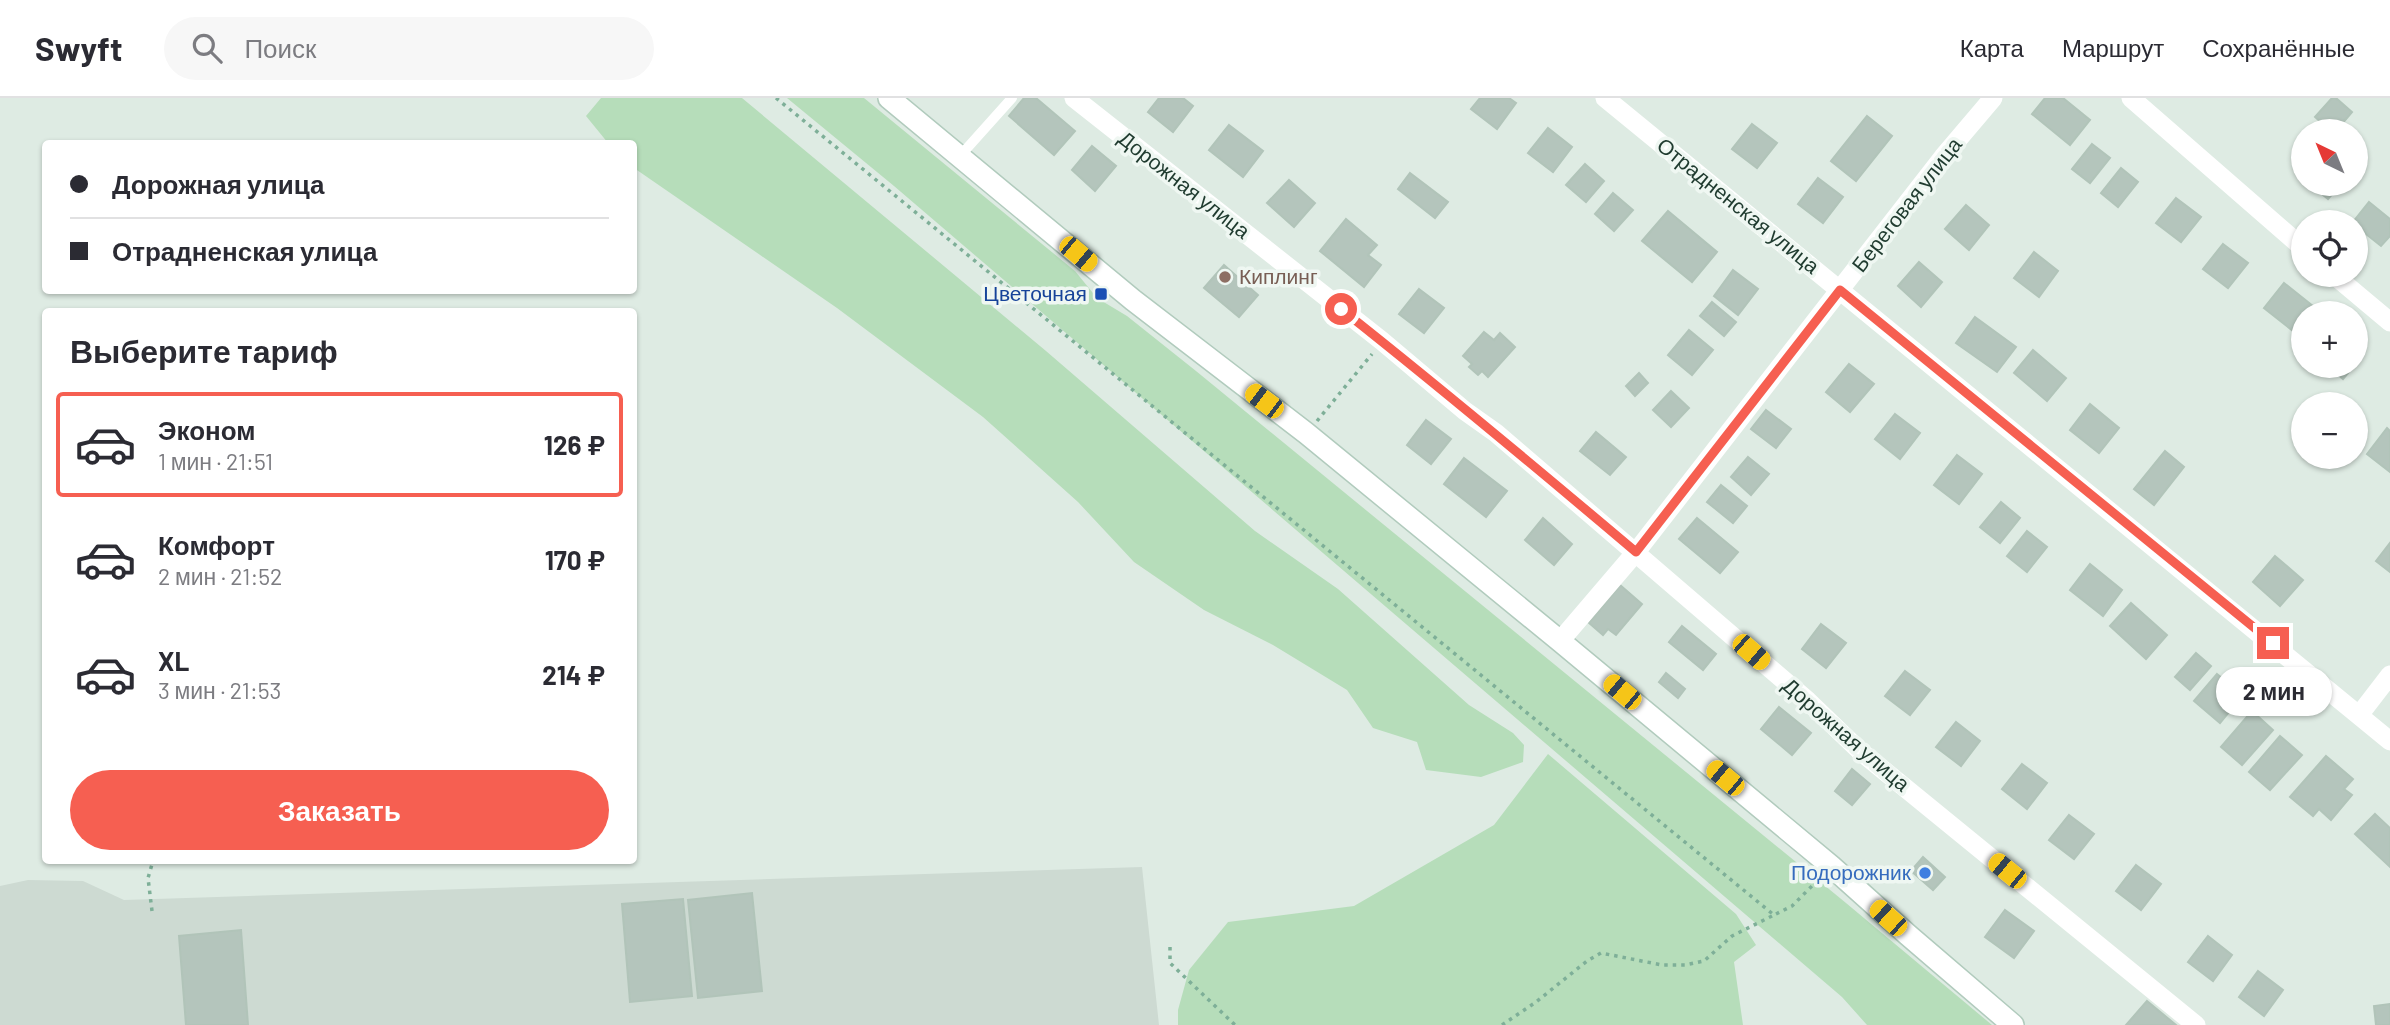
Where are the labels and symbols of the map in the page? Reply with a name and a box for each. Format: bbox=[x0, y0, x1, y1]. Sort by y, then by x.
north arrow bbox=[2291, 119, 2368, 196]
street label: Дорожная улица bbox=[1114, 125, 1256, 243]
street label: Отрадненская улица bbox=[1653, 132, 1825, 278]
street label: Береговая улица bbox=[1846, 132, 1966, 276]
car bbox=[1056, 232, 1101, 276]
place label: Киплинг bbox=[1239, 263, 1318, 288]
marker: Киплинг bbox=[1217, 269, 1233, 285]
place label: Цветочная bbox=[983, 280, 1087, 305]
marker: Цветочная bbox=[1093, 286, 1109, 302]
route start bbox=[1325, 293, 1357, 325]
car bbox=[1241, 380, 1288, 422]
route end bbox=[2257, 627, 2289, 659]
car bbox=[1729, 630, 1774, 674]
callout: 2 мин bbox=[2215, 668, 2331, 716]
car bbox=[1600, 670, 1645, 714]
street label: Дорожная улица bbox=[1778, 672, 1916, 796]
car bbox=[1703, 756, 1748, 800]
car bbox=[1985, 850, 2030, 892]
place label: Подорожник bbox=[1791, 859, 1912, 884]
marker: Подорожник bbox=[1917, 865, 1933, 881]
car bbox=[1866, 896, 1911, 940]

